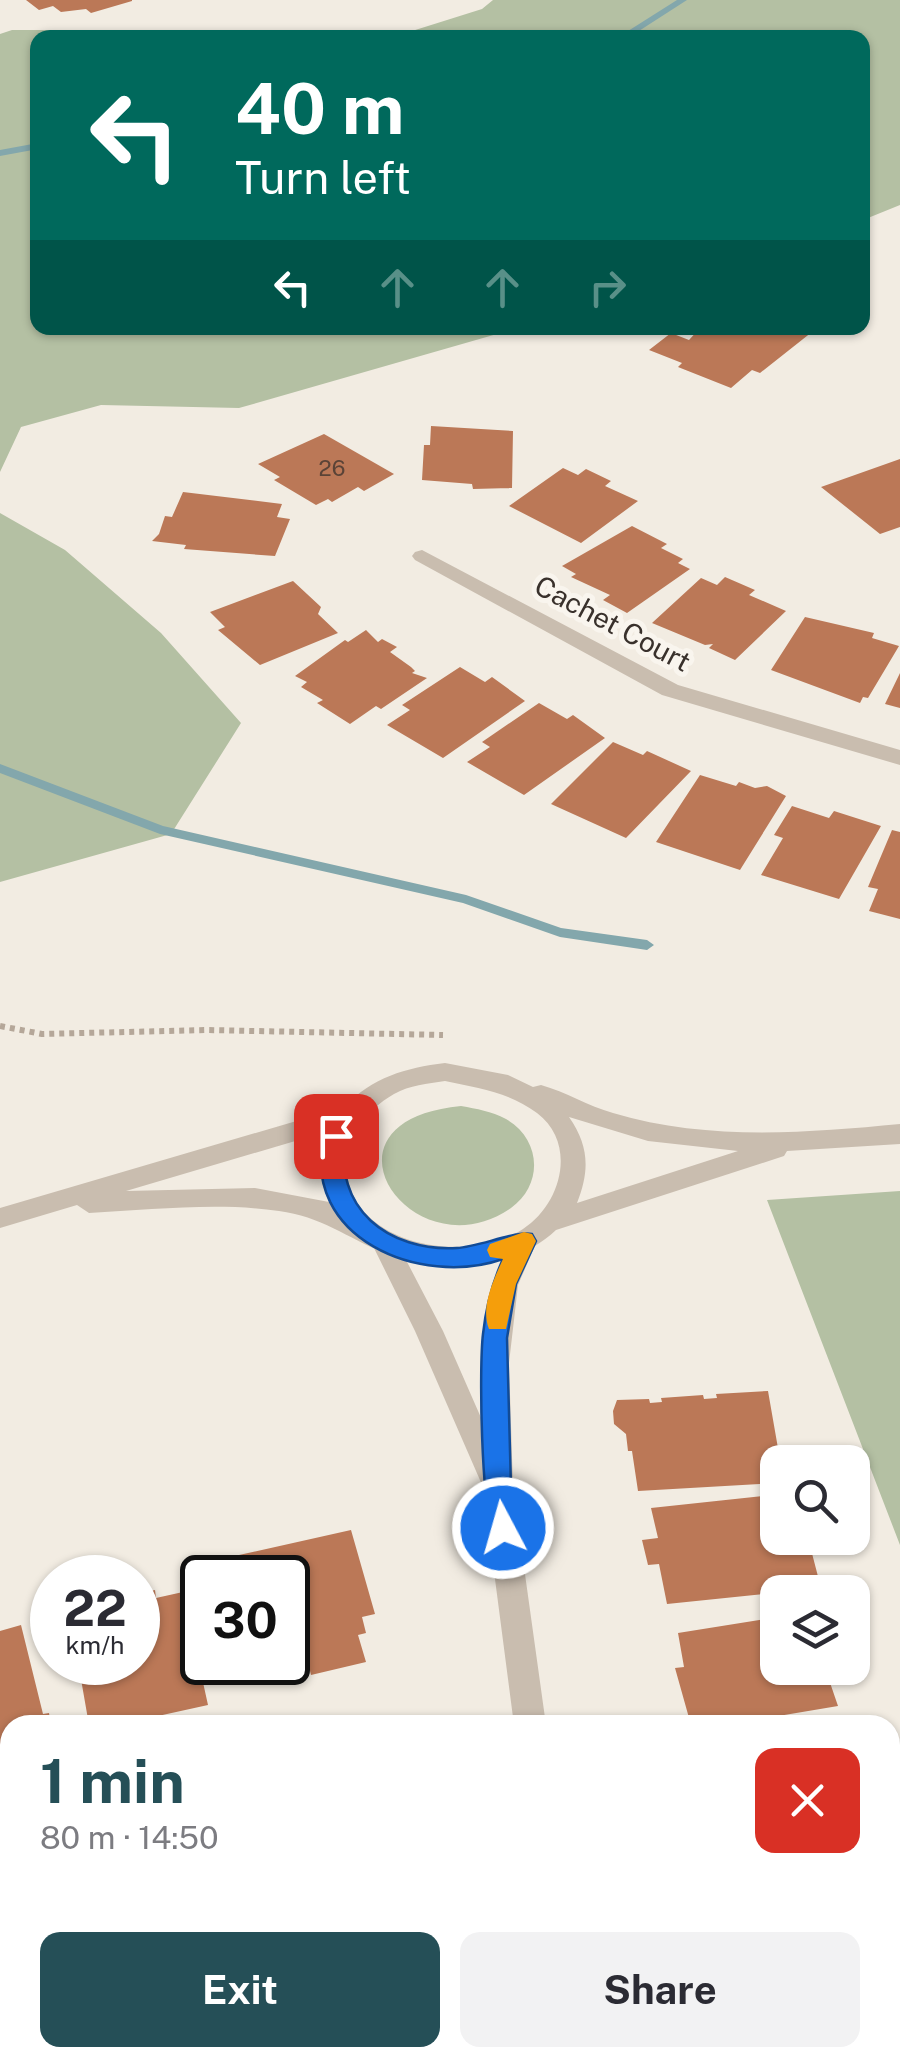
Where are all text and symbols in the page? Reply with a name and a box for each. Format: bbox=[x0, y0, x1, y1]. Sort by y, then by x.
text: 40 m bbox=[235, 67, 405, 150]
icon: left bbox=[70, 70, 200, 200]
text: Turn left bbox=[235, 151, 411, 204]
icon: left bbox=[265, 260, 320, 315]
icon: ahead bbox=[370, 260, 425, 315]
icon: ahead bbox=[475, 260, 530, 315]
icon: right bbox=[580, 260, 635, 315]
house number: 26 bbox=[319, 455, 345, 481]
street label: Cachet Court bbox=[530, 568, 696, 678]
pin bbox=[294, 1094, 379, 1179]
icon: arrive bbox=[309, 1109, 364, 1164]
map controls bbox=[760, 1445, 870, 1685]
button: search bbox=[760, 1445, 870, 1555]
position arrow bbox=[451, 1476, 555, 1580]
speed limit sign: 30 bbox=[180, 1555, 310, 1685]
button: layers bbox=[760, 1575, 870, 1685]
text: 22 bbox=[63, 1578, 127, 1637]
text: km/h bbox=[66, 1630, 124, 1660]
text: 1 min bbox=[40, 1746, 185, 1817]
button: close bbox=[755, 1748, 860, 1853]
text: 80 m · 14:50 bbox=[40, 1819, 219, 1856]
button: Exit bbox=[40, 1932, 440, 2047]
button: Share bbox=[460, 1932, 860, 2047]

